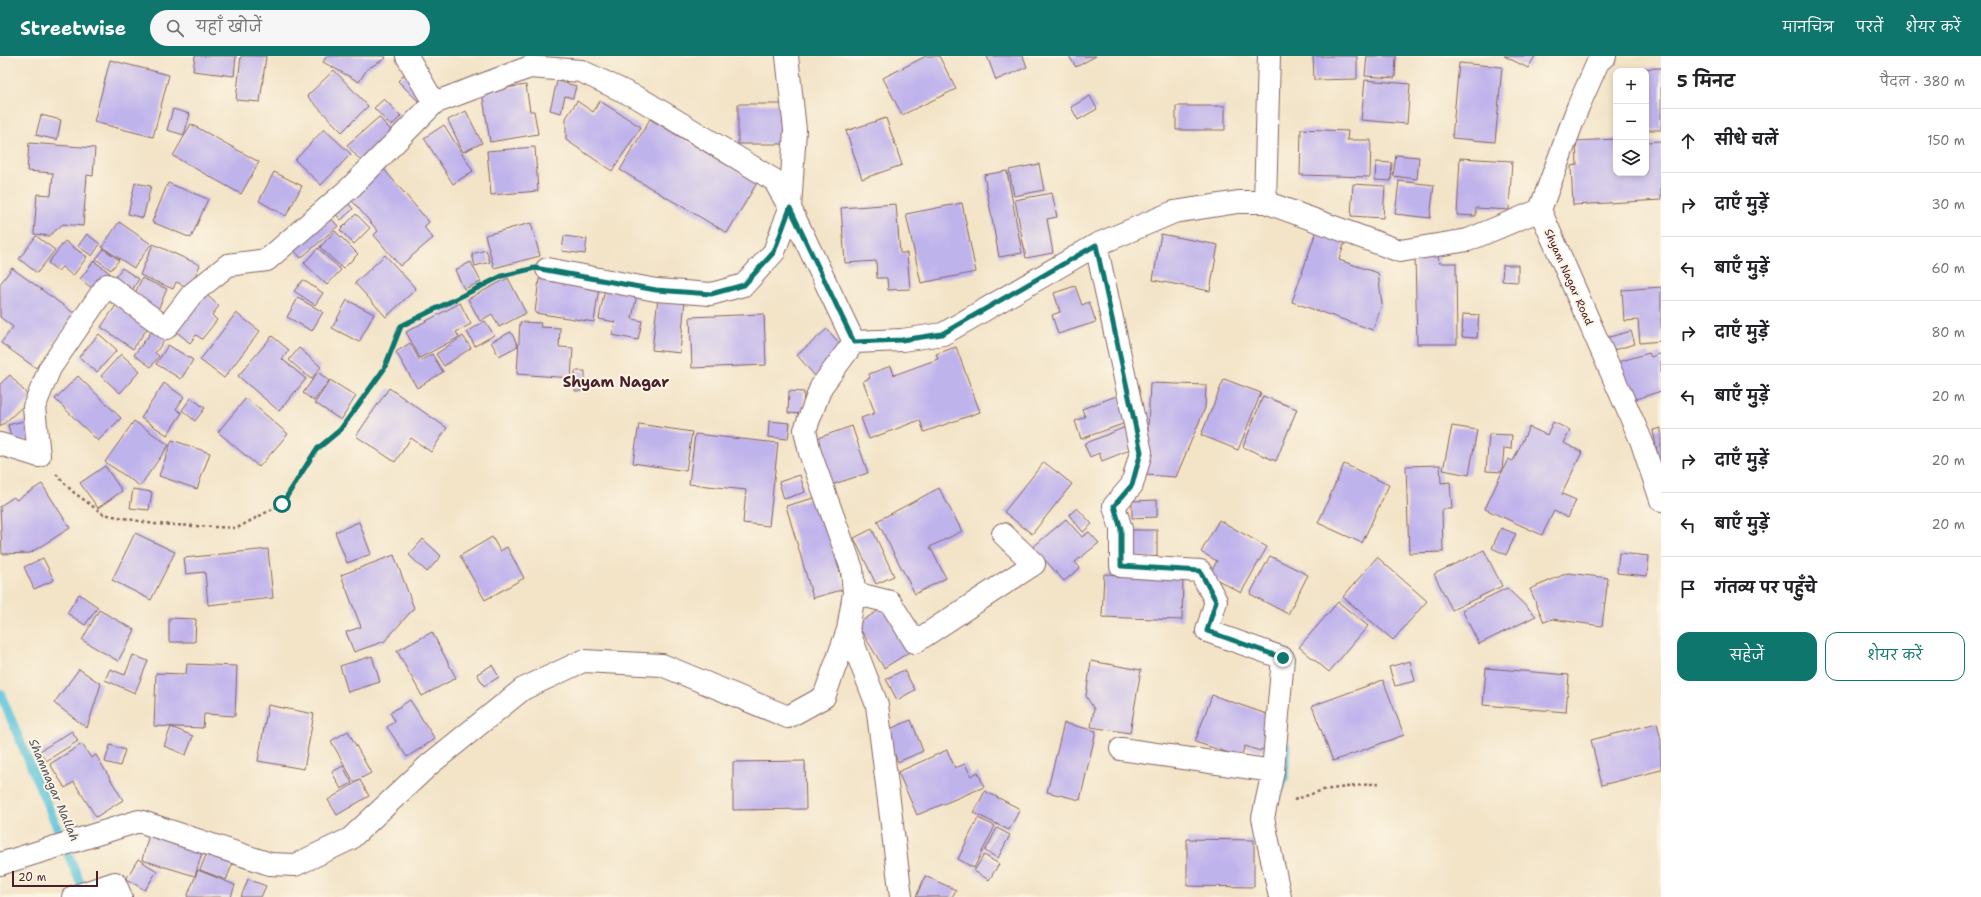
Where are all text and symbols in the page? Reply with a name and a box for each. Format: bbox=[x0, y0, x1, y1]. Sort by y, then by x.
search box bbox=[150, 10, 430, 46]
text: Streetwise bbox=[20, 16, 126, 41]
icon: search bbox=[164, 17, 186, 39]
text: यहाँ खोजें bbox=[196, 17, 262, 37]
text: मानचित्र bbox=[1782, 18, 1834, 36]
text: परतें bbox=[1856, 18, 1883, 36]
text: शेयर करें bbox=[1905, 18, 1961, 36]
map controls bbox=[1613, 68, 1649, 176]
button: + bbox=[1613, 68, 1649, 104]
text: 5 मिनट bbox=[1677, 70, 1735, 92]
text: पैदल · 380 m bbox=[1880, 73, 1965, 90]
button: − bbox=[1613, 104, 1649, 140]
icon: ahead bbox=[1677, 130, 1699, 152]
text: सीधे चलें bbox=[1715, 130, 1778, 150]
text: 150 m bbox=[1927, 132, 1965, 149]
button: layers bbox=[1613, 140, 1649, 176]
icon: right bbox=[1677, 194, 1699, 216]
text: दाएँ मुड़ें bbox=[1715, 194, 1769, 214]
text: 30 m bbox=[1931, 196, 1965, 213]
street label: Shyam Nagar Road bbox=[1541, 227, 1597, 328]
icon: left bbox=[1677, 258, 1699, 280]
text: बाएँ मुड़ें bbox=[1715, 258, 1769, 278]
text: 60 m bbox=[1932, 260, 1965, 277]
icon: right bbox=[1677, 322, 1699, 344]
text: दाएँ मुड़ें bbox=[1715, 322, 1769, 342]
text: 80 m bbox=[1931, 324, 1965, 341]
district label: Shyam Nagar bbox=[563, 372, 669, 392]
icon: left bbox=[1677, 386, 1699, 408]
text: बाएँ मुड़ें bbox=[1715, 386, 1769, 406]
text: 20 m bbox=[1932, 388, 1965, 405]
icon: right bbox=[1677, 450, 1699, 472]
text: दाएँ मुड़ें bbox=[1715, 450, 1769, 470]
text: 20 m bbox=[1932, 452, 1965, 469]
route start bbox=[273, 495, 291, 513]
icon: left bbox=[1677, 514, 1699, 536]
text: बाएँ मुड़ें bbox=[1715, 514, 1769, 534]
text: 20 m bbox=[1932, 516, 1965, 533]
icon: arrive bbox=[1677, 578, 1699, 600]
text: गंतव्य पर पहुँचे bbox=[1715, 578, 1817, 598]
button: सहेजें bbox=[1677, 632, 1817, 681]
button: शेयर करें bbox=[1825, 632, 1965, 681]
route end bbox=[1274, 649, 1292, 667]
water label: Shamnagar Nallah bbox=[25, 736, 83, 844]
scale bar bbox=[12, 869, 98, 888]
text: 20 m bbox=[18, 870, 46, 885]

